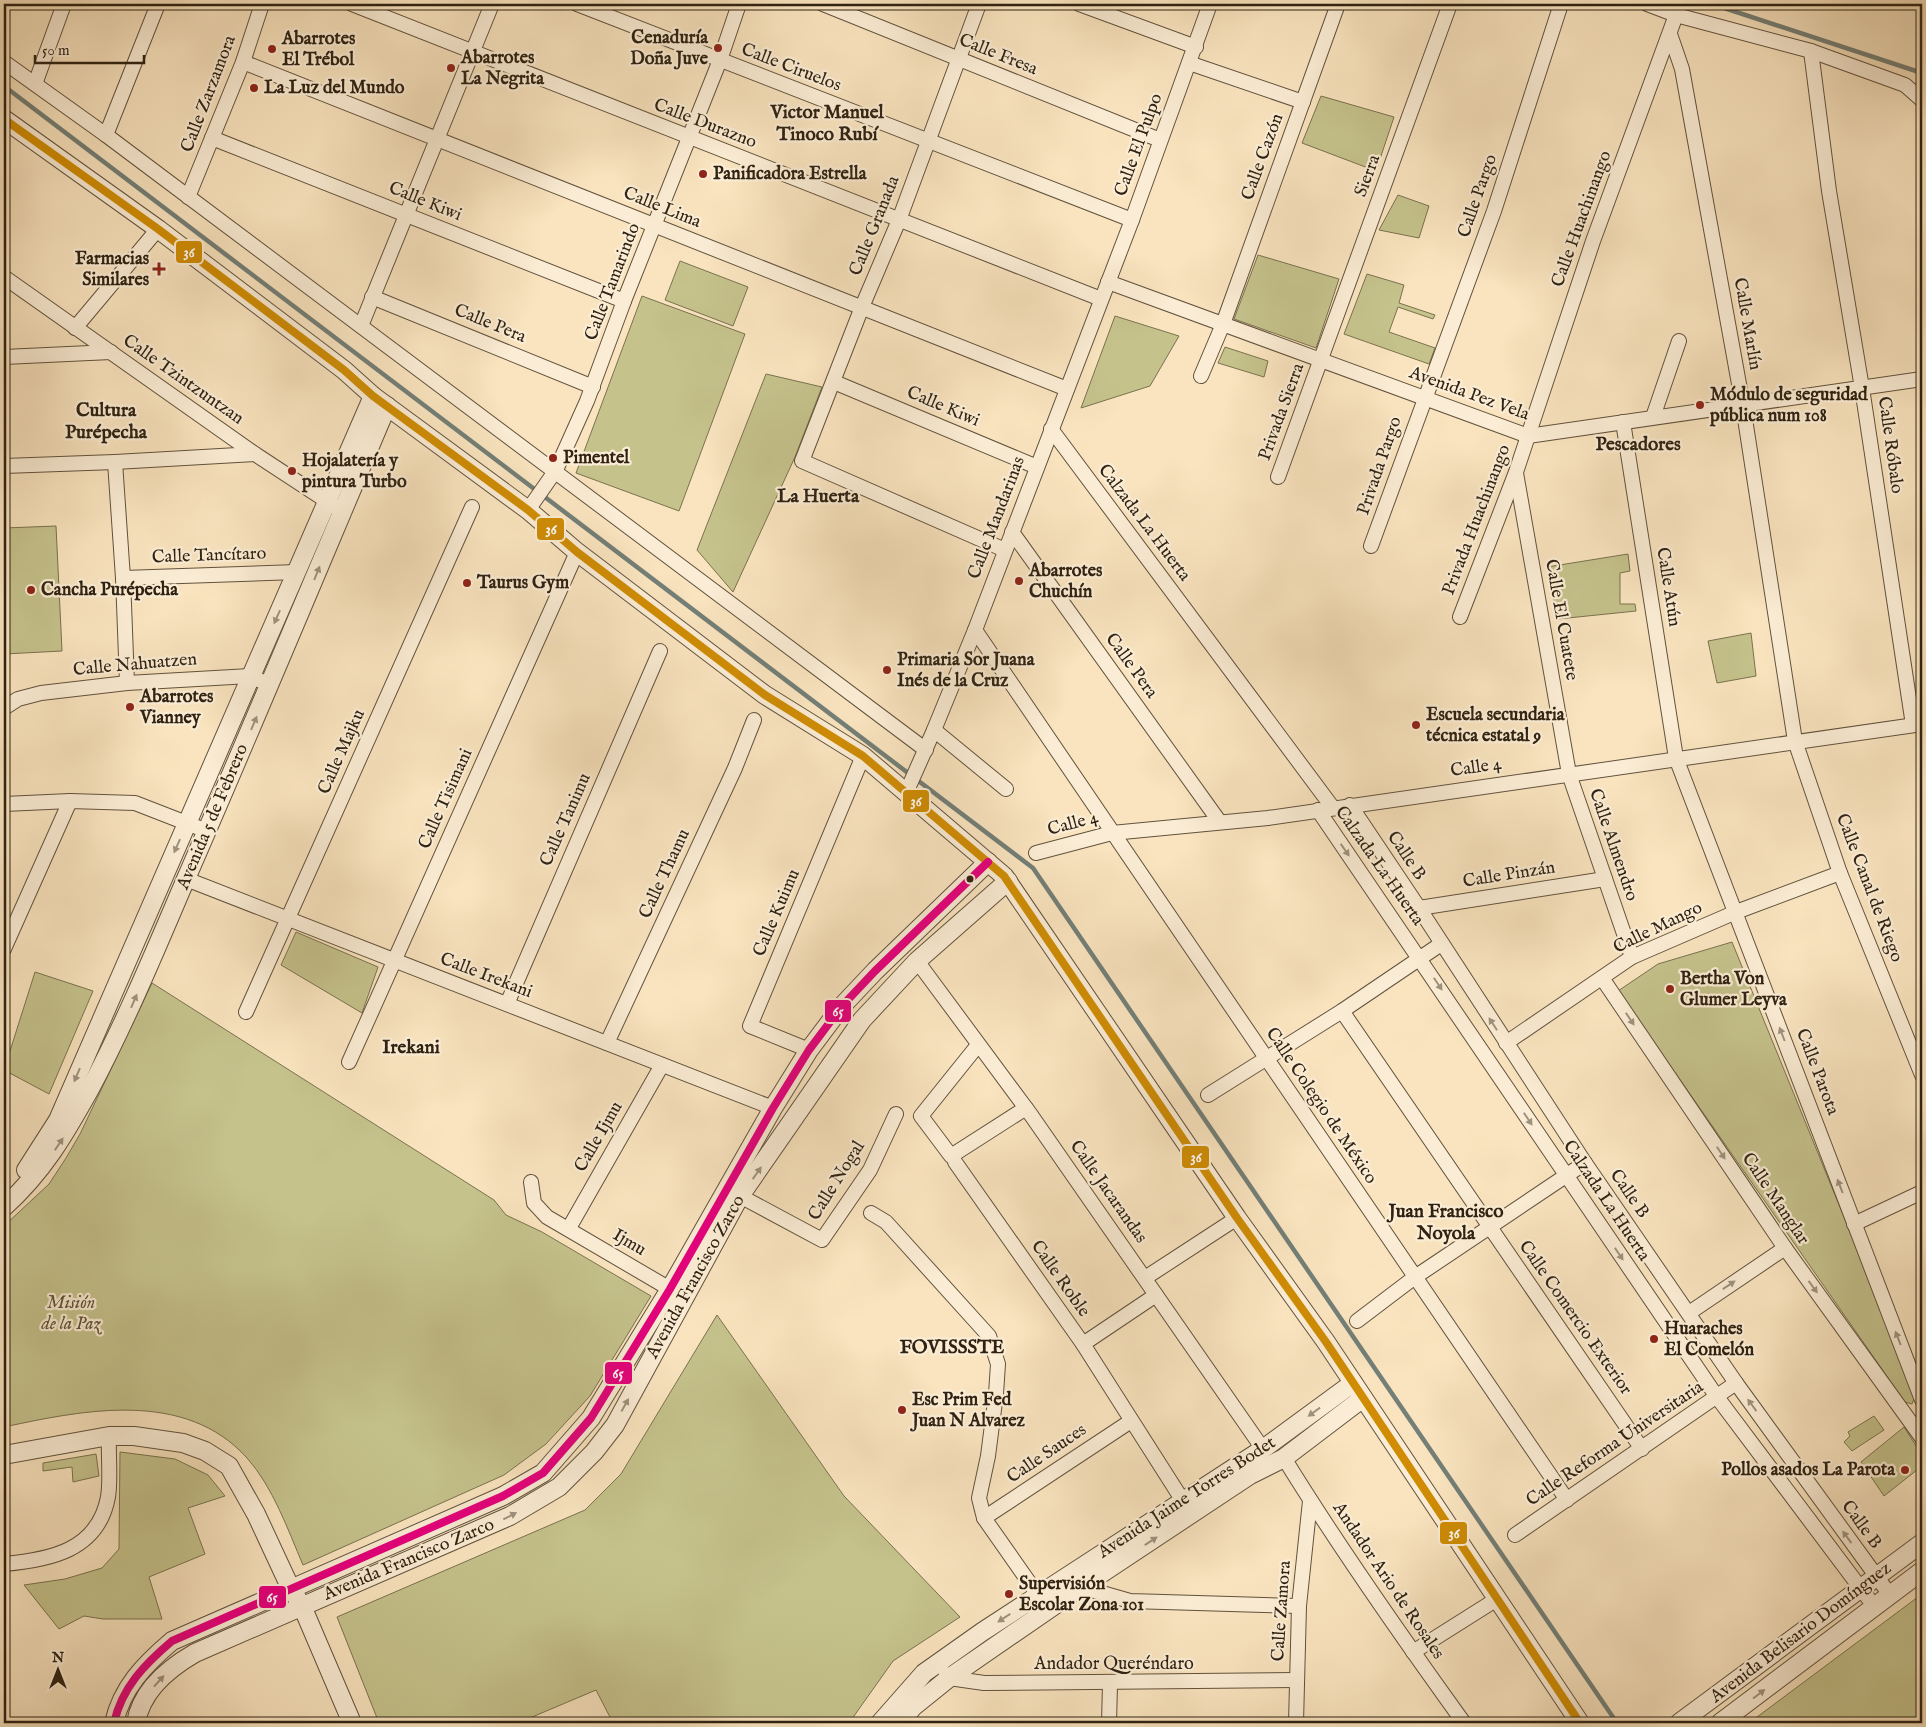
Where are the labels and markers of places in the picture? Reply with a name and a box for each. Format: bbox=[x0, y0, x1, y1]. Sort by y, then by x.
place label: Cenaduría Doña Juve bbox=[630, 27, 709, 71]
place label: Abarrotes El Trébol bbox=[281, 28, 356, 72]
marker: Cenaduría Doña Juve bbox=[712, 42, 724, 54]
marker: Abarrotes El Trébol bbox=[266, 43, 278, 55]
place label: Abarrotes La Negrita bbox=[460, 47, 545, 91]
marker: Abarrotes La Negrita bbox=[445, 62, 457, 74]
place label: La Luz del Mundo bbox=[264, 77, 405, 100]
marker: La Luz del Mundo bbox=[248, 82, 260, 94]
place label: Panificadora Estrella bbox=[713, 163, 868, 186]
marker: Panificadora Estrella bbox=[697, 168, 709, 180]
place label: Farmacias Similares bbox=[75, 248, 150, 292]
marker: Farmacias Similares bbox=[153, 263, 165, 275]
place label: Módulo de seguridad pública num 108 bbox=[1709, 384, 1868, 428]
marker: Módulo de seguridad pública num 108 bbox=[1694, 399, 1706, 411]
place label: Pimentel bbox=[563, 447, 630, 470]
place label: Hojalatería y pintura Turbo bbox=[301, 450, 407, 494]
marker: Pimentel bbox=[547, 452, 559, 464]
marker: Hojalatería y pintura Turbo bbox=[286, 465, 298, 477]
place label: Abarrotes Chuchín bbox=[1028, 560, 1103, 604]
place label: Taurus Gym bbox=[476, 572, 569, 595]
marker: Abarrotes Chuchín bbox=[1013, 575, 1025, 587]
marker: Taurus Gym bbox=[461, 577, 473, 589]
place label: Cancha Purépecha bbox=[41, 579, 179, 602]
marker: Cancha Purépecha bbox=[25, 584, 37, 596]
place label: Primaria Sor Juana Inés de la Cruz bbox=[897, 649, 1036, 693]
marker: Primaria Sor Juana Inés de la Cruz bbox=[881, 664, 893, 676]
place label: Abarrotes Vianney bbox=[139, 686, 214, 730]
marker: Abarrotes Vianney bbox=[124, 701, 136, 713]
place label: Escuela secundaria técnica estatal 9 bbox=[1425, 704, 1566, 748]
marker: Escuela secundaria técnica estatal 9 bbox=[1410, 719, 1422, 731]
unlabelled marker bbox=[965, 874, 975, 884]
place label: Bertha Von Glumer Leyva bbox=[1680, 968, 1788, 1012]
marker: Bertha Von Glumer Leyva bbox=[1664, 983, 1676, 995]
place label: Huaraches El Comelón bbox=[1664, 1318, 1754, 1362]
marker: Huaraches El Comelón bbox=[1648, 1333, 1660, 1345]
place label: Esc Prim Fed Juan N Alvarez bbox=[910, 1389, 1025, 1433]
marker: Esc Prim Fed Juan N Alvarez bbox=[896, 1404, 908, 1416]
place label: Pollos asados La Parota bbox=[1721, 1459, 1896, 1482]
marker: Pollos asados La Parota bbox=[1899, 1464, 1911, 1476]
place label: Supervisión Escolar Zona 101 bbox=[1019, 1573, 1144, 1617]
marker: Supervisión Escolar Zona 101 bbox=[1003, 1588, 1015, 1600]

